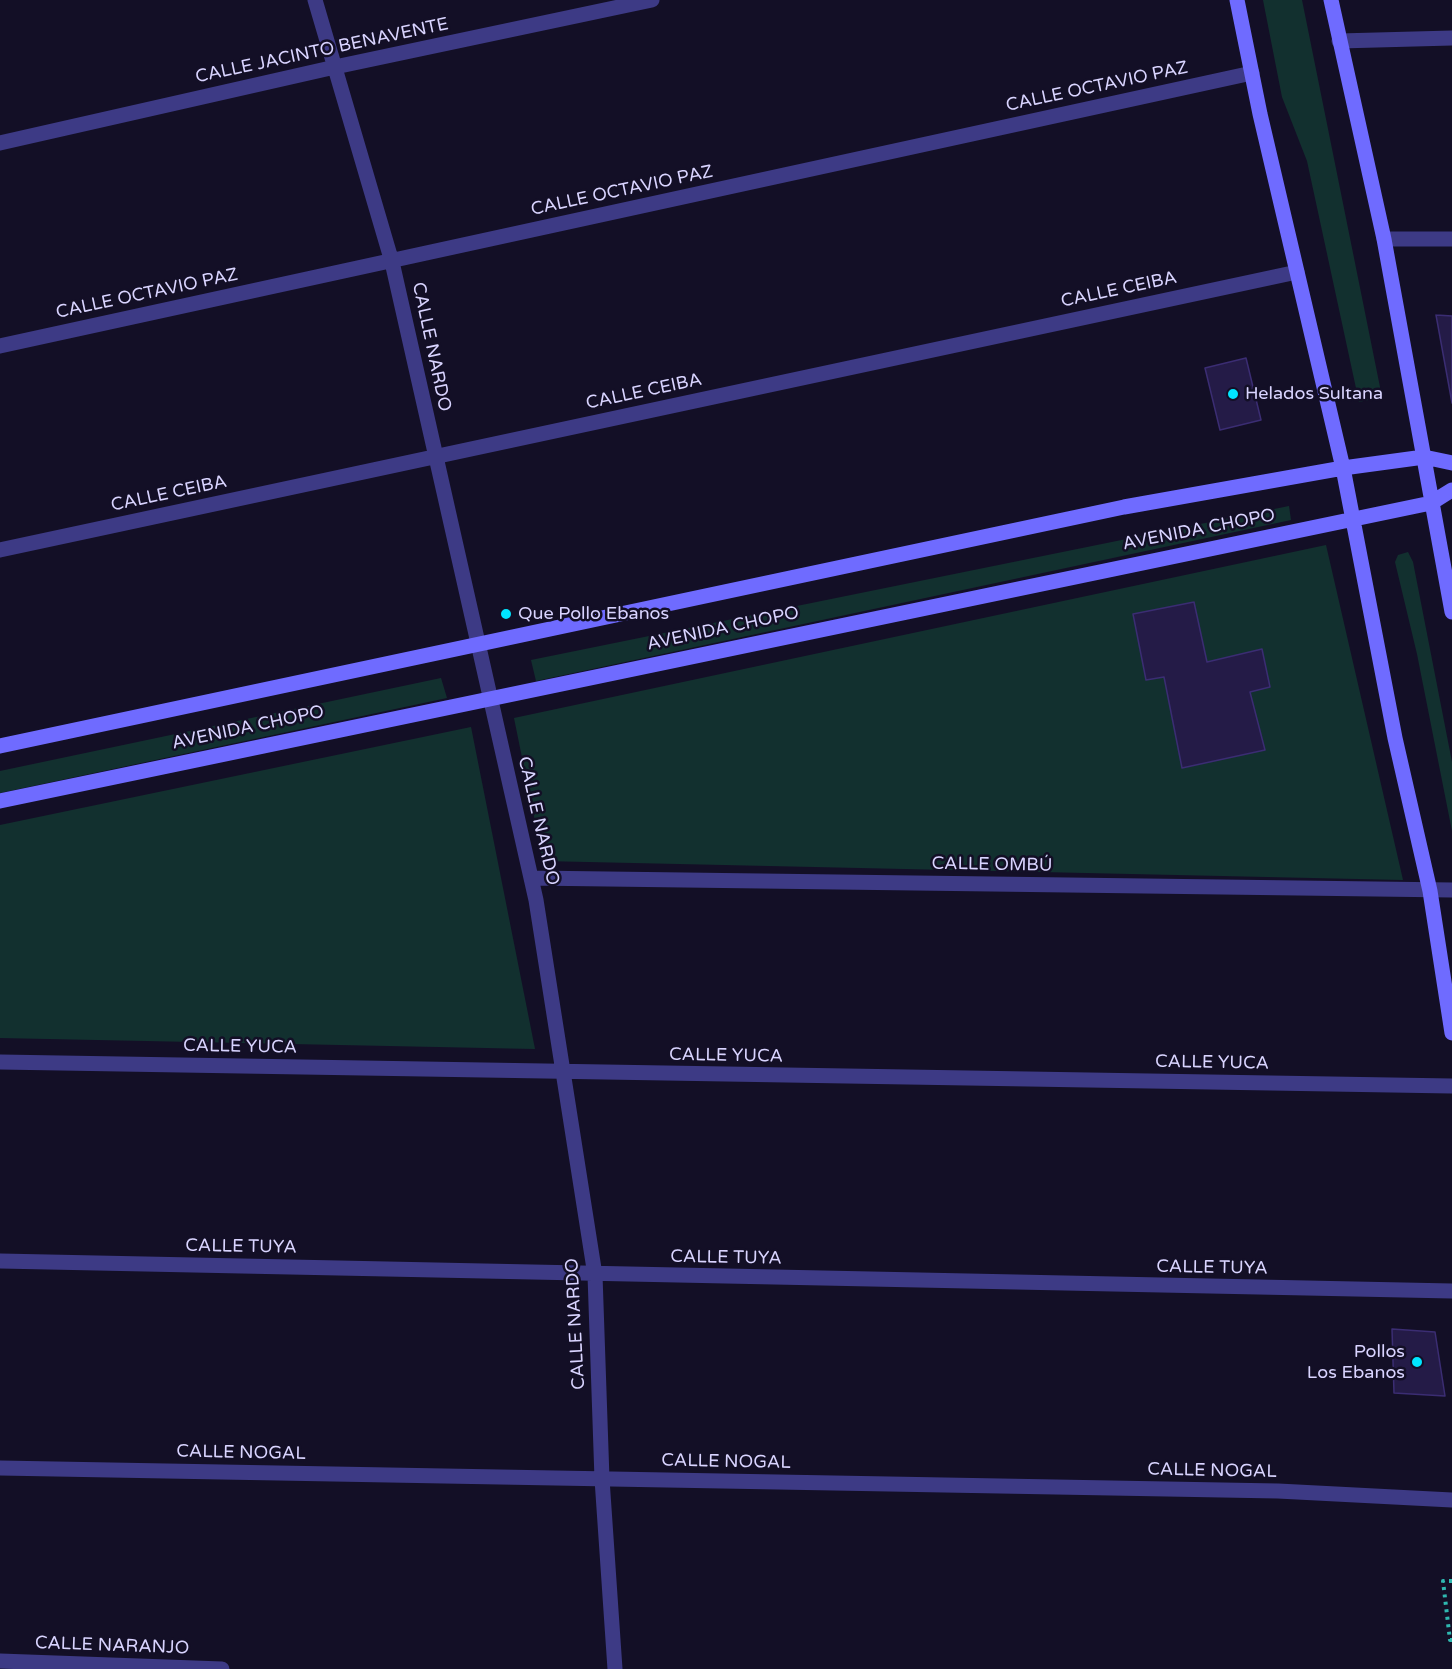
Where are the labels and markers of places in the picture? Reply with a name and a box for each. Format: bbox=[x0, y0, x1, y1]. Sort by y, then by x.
place label: Helados Sultana bbox=[1245, 383, 1383, 405]
marker: Helados Sultana bbox=[1226, 387, 1240, 401]
place label: Que Pollo Ebanos bbox=[518, 603, 669, 625]
marker: Que Pollo Ebanos bbox=[499, 607, 513, 621]
place label: Pollos Los Ebanos bbox=[1307, 1341, 1405, 1384]
marker: Pollos Los Ebanos bbox=[1410, 1355, 1424, 1369]

